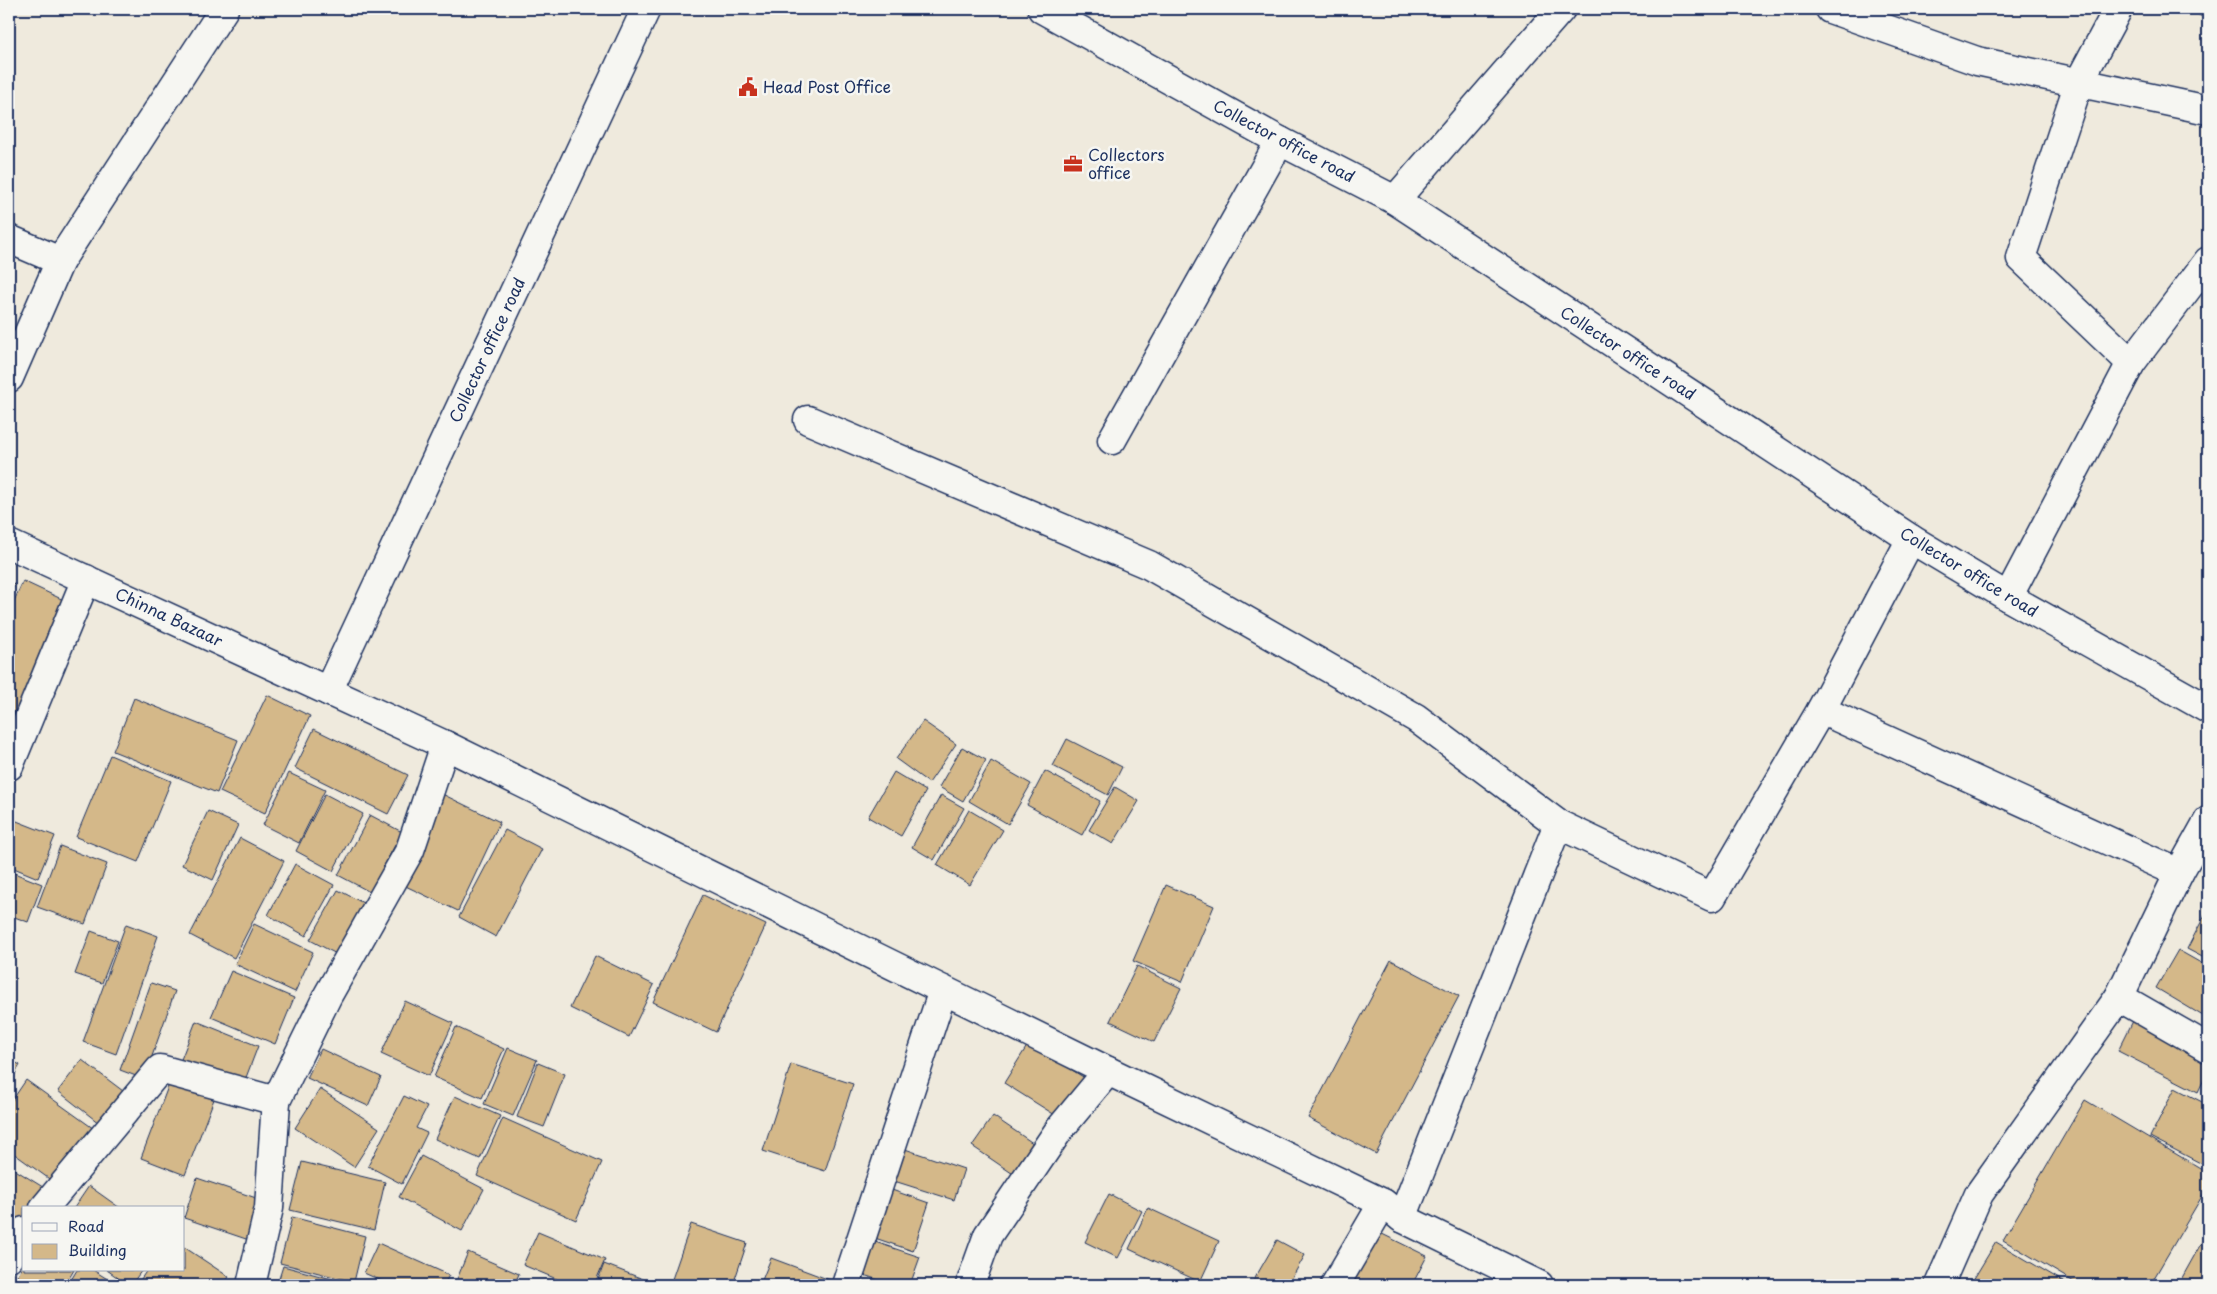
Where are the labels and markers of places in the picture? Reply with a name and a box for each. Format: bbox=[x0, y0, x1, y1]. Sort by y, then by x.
place label: Head Post Office bbox=[763, 74, 891, 98]
public building icon: Head Post Office bbox=[737, 76, 759, 98]
place label: Collectors office bbox=[1088, 142, 1165, 184]
office icon: Collectors office bbox=[1062, 153, 1084, 175]

